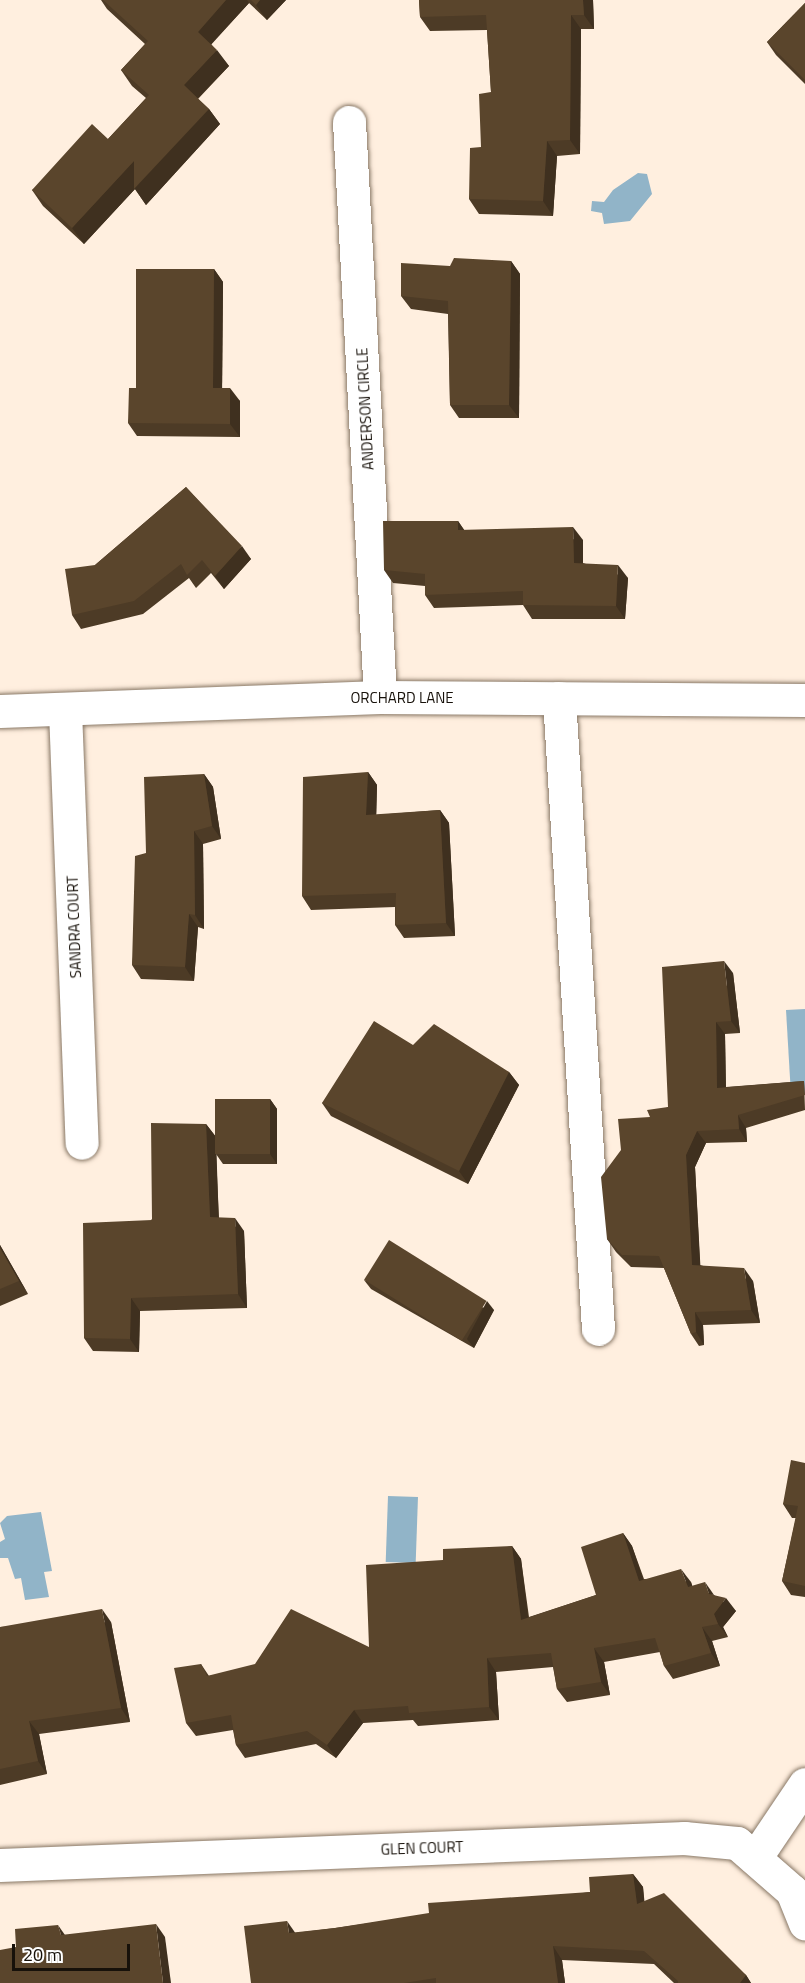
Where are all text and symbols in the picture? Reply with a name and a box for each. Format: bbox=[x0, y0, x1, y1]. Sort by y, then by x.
street label: ANDERSON CIRCLE bbox=[353, 347, 377, 471]
street label: ORCHARD LANE bbox=[350, 689, 454, 707]
street label: SANDRA COURT bbox=[63, 875, 85, 979]
street label: GLEN COURT bbox=[380, 1838, 464, 1858]
scale bar bbox=[15, 1932, 134, 1970]
text: 20 m bbox=[23, 1941, 62, 1968]

